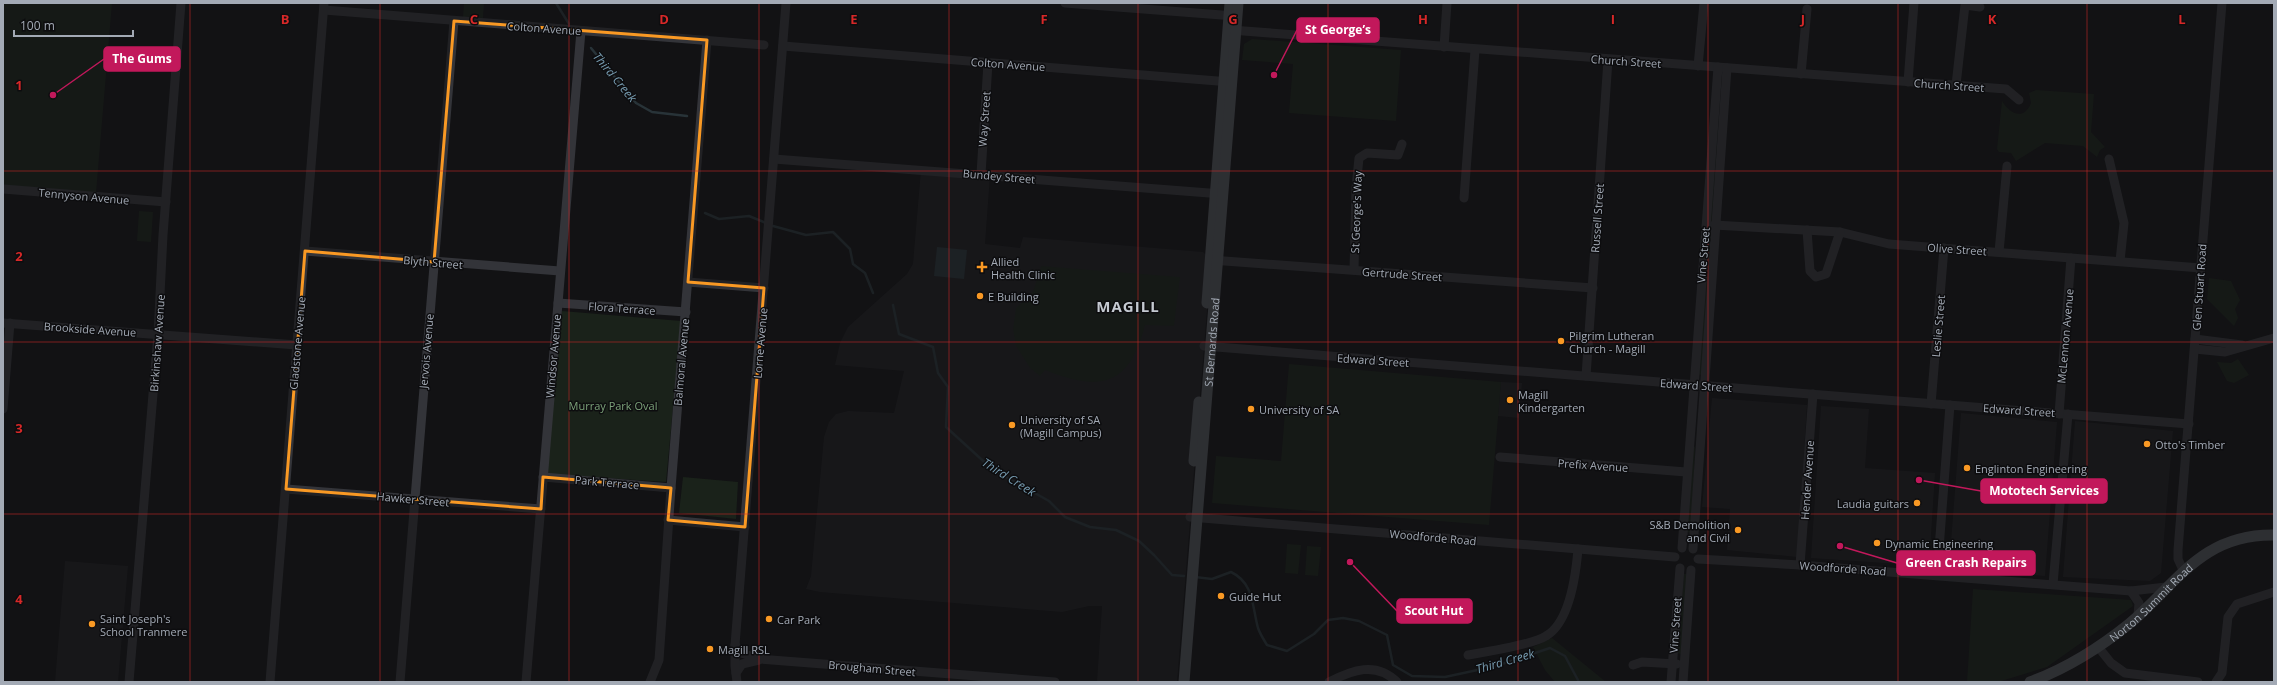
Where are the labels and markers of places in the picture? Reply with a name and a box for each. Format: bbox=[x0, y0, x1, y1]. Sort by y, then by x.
callout: St George’s bbox=[1297, 18, 1379, 42]
callout: The Gums bbox=[104, 47, 180, 71]
place label: Allied Health Clinic bbox=[991, 254, 1055, 282]
marker: Allied Health Clinic bbox=[976, 261, 988, 273]
place label: E Building bbox=[988, 289, 1039, 304]
marker: E Building bbox=[975, 291, 985, 301]
place label: Pilgrim Lutheran Church - Magill bbox=[1569, 328, 1654, 356]
marker: Pilgrim Lutheran Church - Magill bbox=[1556, 336, 1566, 346]
place label: Magill Kindergarten bbox=[1518, 387, 1585, 415]
marker: Magill Kindergarten bbox=[1505, 395, 1515, 405]
place label: University of SA bbox=[1259, 402, 1339, 417]
marker: University of SA bbox=[1246, 404, 1256, 414]
place label: University of SA (Magill Campus) bbox=[1020, 412, 1102, 440]
marker: University of SA (Magill Campus) bbox=[1007, 420, 1017, 430]
place label: Otto's Timber bbox=[2155, 437, 2225, 452]
marker: Otto's Timber bbox=[2142, 439, 2152, 449]
place label: Englinton Engineering bbox=[1975, 461, 2087, 476]
marker: Englinton Engineering bbox=[1962, 463, 1972, 473]
callout: Mototech Services bbox=[1981, 479, 2107, 503]
place label: Laudia guitars bbox=[1837, 496, 1909, 511]
marker: Laudia guitars bbox=[1912, 498, 1922, 508]
place label: S&B Demolition and Civil bbox=[1649, 517, 1730, 545]
marker: S&B Demolition and Civil bbox=[1733, 525, 1743, 535]
place label: Dynamic Engineering bbox=[1885, 536, 1993, 551]
marker: Dynamic Engineering bbox=[1872, 538, 1882, 548]
callout: Green Crash Repairs bbox=[1897, 551, 2035, 575]
place label: Guide Hut bbox=[1229, 589, 1281, 604]
marker: Guide Hut bbox=[1216, 591, 1226, 601]
callout: Scout Hut bbox=[1397, 599, 1472, 623]
place label: Saint Joseph's School Tranmere bbox=[100, 611, 187, 639]
place label: Car Park bbox=[777, 612, 821, 627]
marker: Car Park bbox=[764, 614, 774, 624]
marker: Saint Joseph's School Tranmere bbox=[87, 619, 97, 629]
place label: Magill RSL bbox=[718, 642, 770, 657]
marker: Magill RSL bbox=[705, 644, 715, 654]

